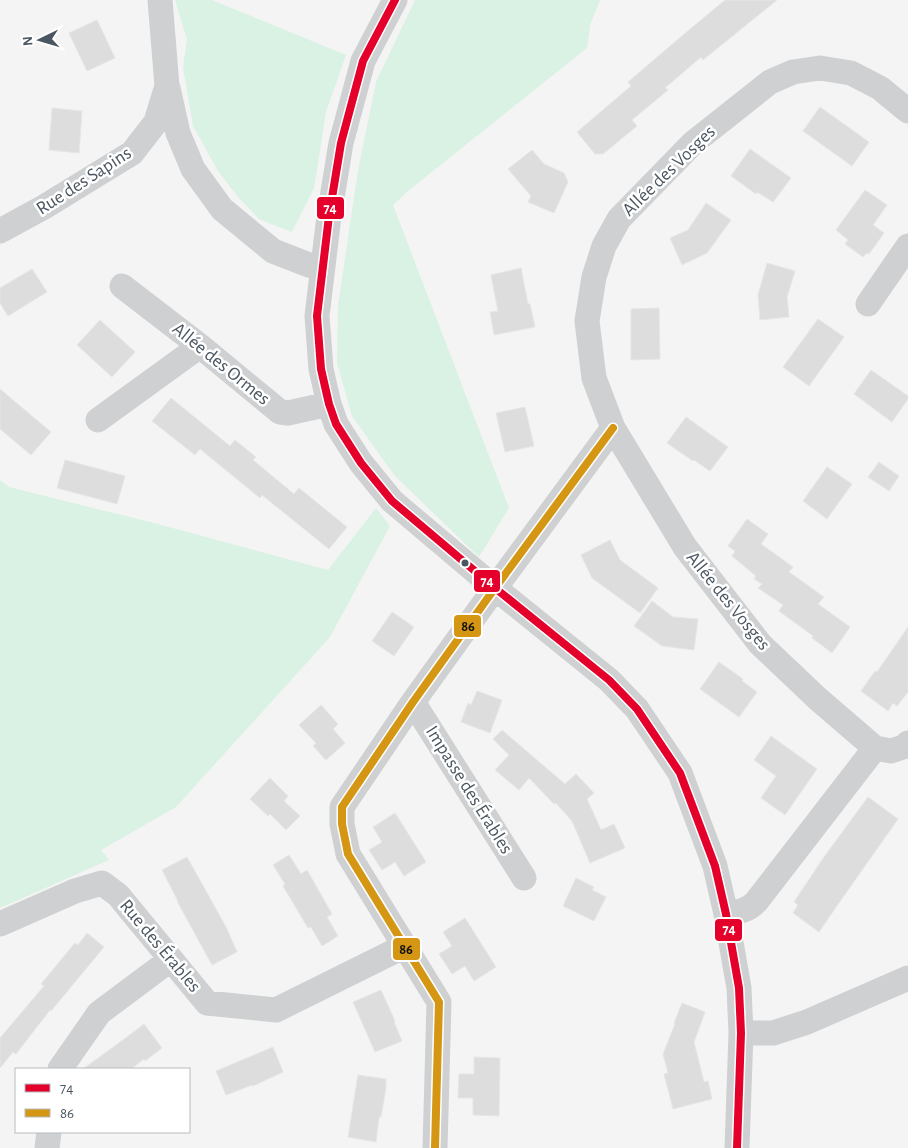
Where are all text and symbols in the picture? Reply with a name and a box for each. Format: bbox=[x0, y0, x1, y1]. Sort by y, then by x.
north arrow bbox=[15, 15, 65, 65]
text: N bbox=[21, 36, 35, 47]
street label: Allée des Vosges bbox=[619, 122, 719, 220]
street label: Rue des Sapins bbox=[33, 143, 135, 219]
line badge: 74 bbox=[316, 196, 345, 220]
text: 74 bbox=[323, 202, 337, 216]
street label: Allée des Ormes bbox=[169, 319, 273, 409]
street label: Allée des Vosges bbox=[683, 548, 773, 654]
unlabelled marker bbox=[460, 558, 470, 568]
line badge: 74 bbox=[473, 569, 501, 593]
text: 74 bbox=[480, 575, 494, 589]
line badge: 86 bbox=[453, 614, 482, 638]
text: 86 bbox=[461, 620, 475, 634]
street label: Impasse des Érables bbox=[422, 721, 518, 857]
street label: Rue des Érables bbox=[116, 895, 206, 996]
line badge: 74 bbox=[714, 918, 743, 942]
text: 74 bbox=[722, 923, 736, 937]
line badge: 86 bbox=[392, 937, 421, 961]
text: 86 bbox=[399, 943, 413, 957]
legend bbox=[15, 1068, 190, 1133]
text: 74 bbox=[60, 1081, 73, 1096]
text: 86 bbox=[60, 1106, 74, 1121]

